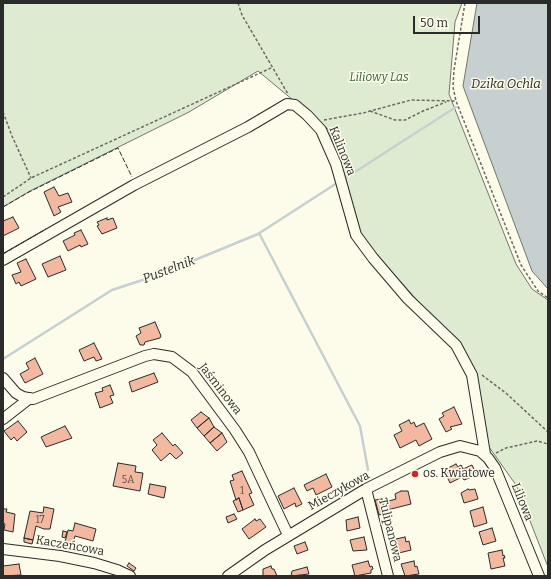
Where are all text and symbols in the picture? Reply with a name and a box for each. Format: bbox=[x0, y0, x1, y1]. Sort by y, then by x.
scale bar bbox=[415, 8, 482, 34]
text: 50 m bbox=[420, 16, 448, 30]
park label: Liliowy Las bbox=[349, 71, 409, 85]
water label: Dzika Ochla bbox=[471, 76, 541, 92]
street label: Kalinowa bbox=[326, 124, 358, 178]
water label: Pustelnik bbox=[141, 253, 197, 287]
street label: Jaśminowa bbox=[195, 360, 245, 418]
place label: os. Kwiatowe bbox=[423, 467, 495, 481]
street label: Mieczykowa bbox=[306, 468, 372, 514]
marker: os. Kwiatowe bbox=[410, 469, 420, 479]
house number: 5A bbox=[122, 474, 134, 486]
street label: Liliowa bbox=[508, 481, 536, 523]
house number: 1 bbox=[240, 485, 244, 497]
street label: Tulipanowa bbox=[375, 497, 405, 563]
house number: 17 bbox=[36, 514, 44, 526]
street label: Kaczeńcowa bbox=[35, 533, 105, 559]

